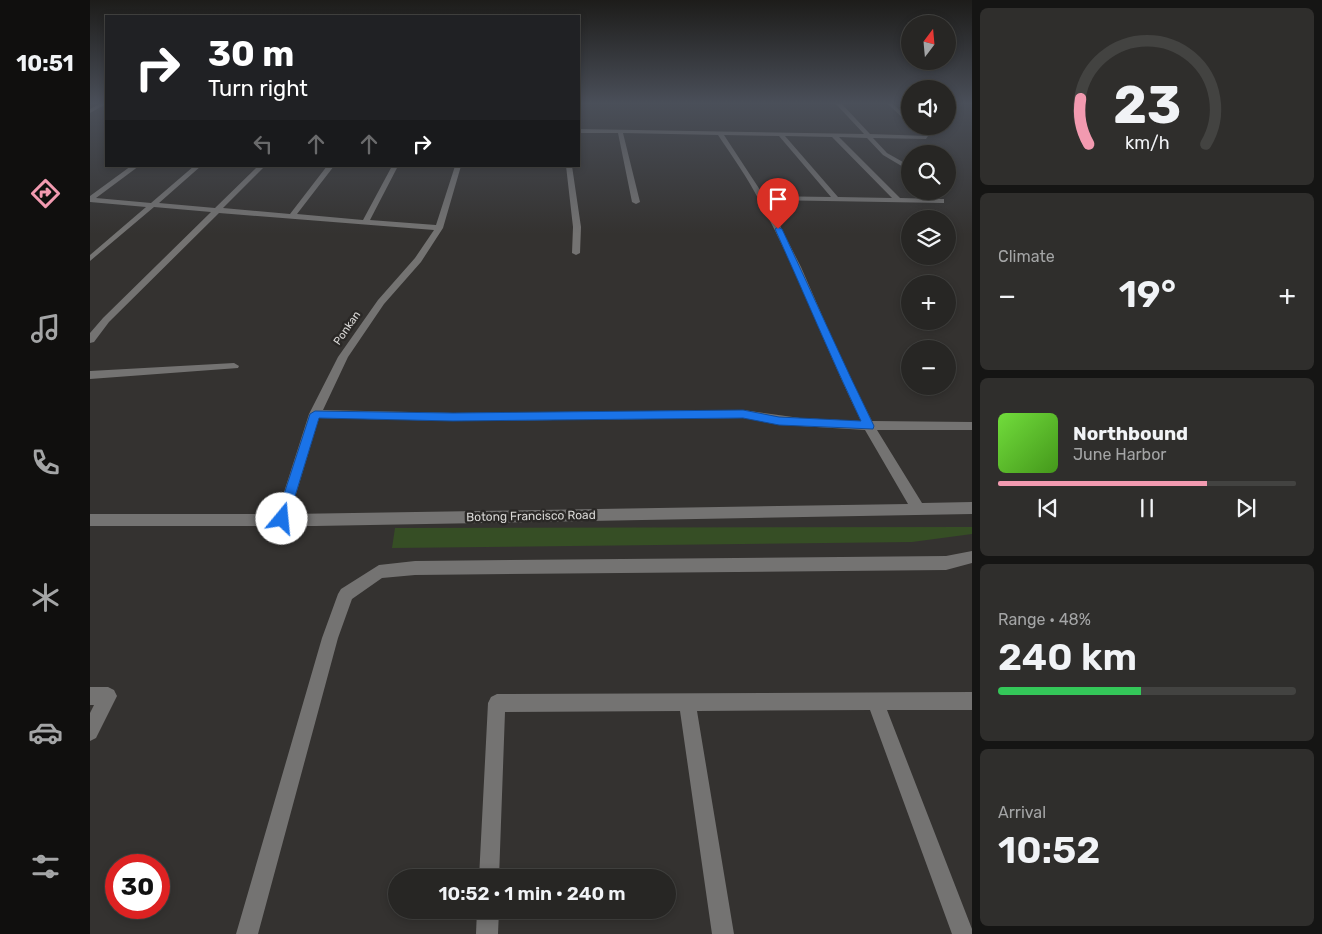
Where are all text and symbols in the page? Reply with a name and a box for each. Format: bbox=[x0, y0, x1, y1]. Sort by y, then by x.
north arrow bbox=[901, 15, 956, 70]
map controls bbox=[901, 15, 956, 395]
text: 30 m bbox=[208, 33, 294, 75]
icon: right bbox=[125, 35, 190, 100]
text: 10:51 bbox=[16, 50, 74, 77]
text: 23 bbox=[1113, 74, 1181, 136]
text: Turn right bbox=[208, 75, 308, 102]
button: sound bbox=[901, 80, 956, 135]
icon: left bbox=[249, 130, 277, 158]
icon: ahead bbox=[302, 130, 330, 158]
icon: ahead bbox=[355, 130, 383, 158]
icon: right bbox=[408, 130, 436, 158]
text: km/h bbox=[1125, 132, 1169, 153]
button: search bbox=[901, 145, 956, 200]
icon: directions bbox=[28, 176, 63, 211]
pin bbox=[757, 178, 799, 229]
icon: arrive bbox=[764, 185, 792, 213]
button: layers bbox=[901, 210, 956, 265]
text: Climate bbox=[998, 247, 1055, 266]
text: 19° bbox=[1119, 271, 1176, 317]
button: + bbox=[901, 275, 956, 330]
text: − bbox=[998, 279, 1016, 312]
text: + bbox=[1279, 279, 1296, 312]
street label: Ponkan bbox=[331, 309, 363, 347]
icon: music bbox=[28, 311, 63, 346]
button: − bbox=[901, 340, 956, 395]
text: Northbound bbox=[1073, 422, 1188, 445]
icon: phone bbox=[28, 445, 63, 480]
text: June Harbor bbox=[1073, 445, 1166, 464]
position arrow bbox=[255, 492, 307, 544]
icon: previous bbox=[1034, 494, 1062, 522]
icon: pause bbox=[1133, 494, 1161, 522]
icon: next bbox=[1232, 494, 1260, 522]
street label: Botong Francisco Road bbox=[466, 508, 596, 524]
icon: climate bbox=[28, 580, 63, 615]
text: Range · 48% bbox=[998, 610, 1091, 629]
text: 240 km bbox=[998, 634, 1137, 680]
icon: car bbox=[28, 715, 63, 750]
text: Arrival bbox=[998, 803, 1046, 822]
text: 10:52 bbox=[998, 827, 1100, 873]
icon: filters bbox=[28, 849, 63, 884]
speed limit sign: 30 bbox=[105, 854, 170, 919]
text: 10:52 · 1 min · 240 m bbox=[438, 882, 626, 905]

